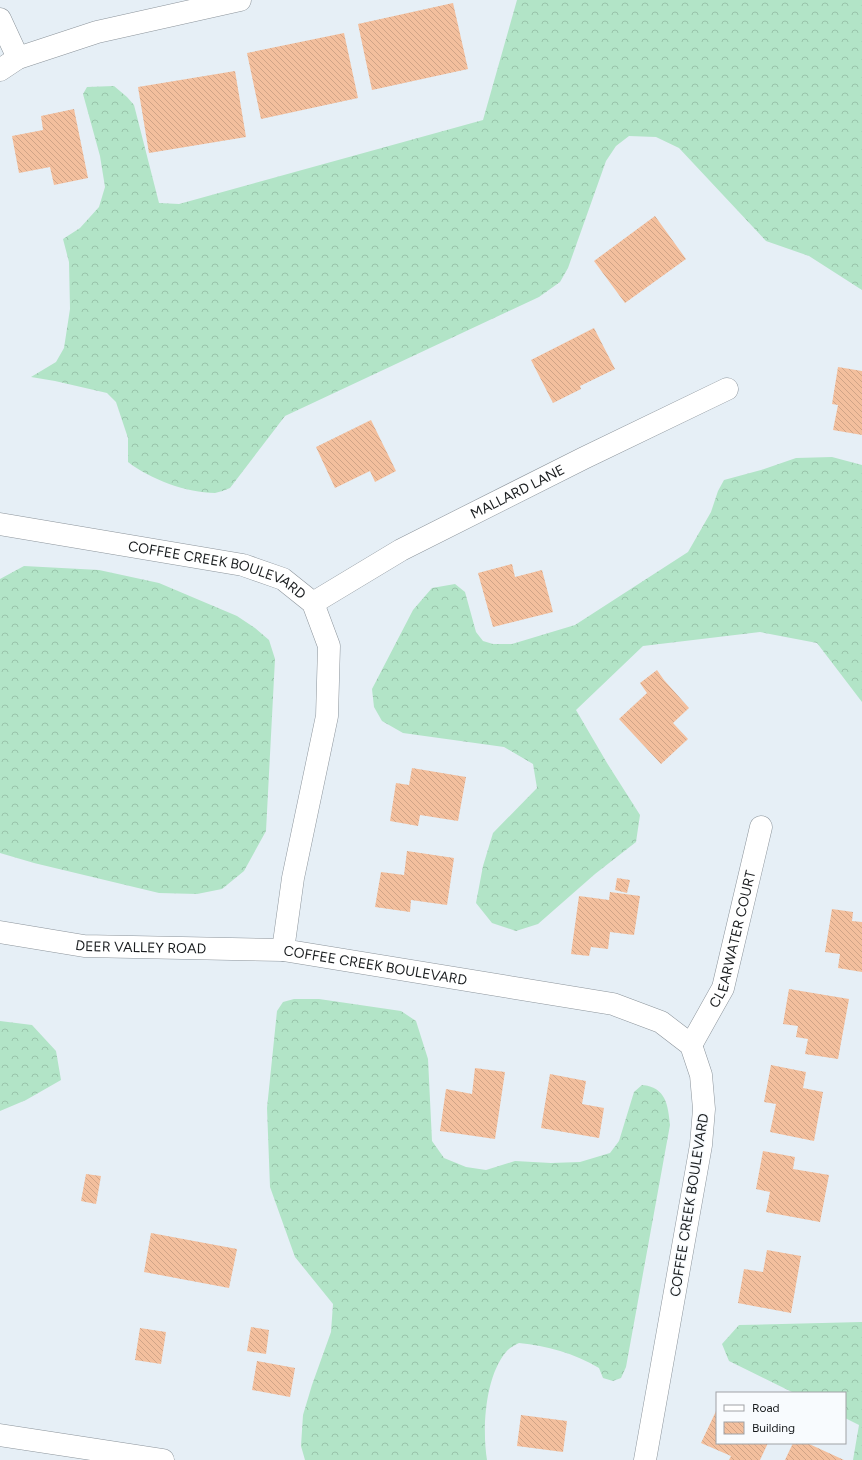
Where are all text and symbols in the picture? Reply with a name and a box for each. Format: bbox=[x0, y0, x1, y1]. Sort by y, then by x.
street label: MALLARD LANE bbox=[468, 461, 568, 523]
street label: COFFEE CREEK BOULEVARD bbox=[127, 538, 309, 603]
street label: CLEARWATER COURT bbox=[706, 869, 760, 1011]
street label: DEER VALLEY ROAD bbox=[74, 937, 206, 957]
street label: COFFEE CREEK BOULEVARD bbox=[282, 942, 468, 989]
street label: COFFEE CREEK BOULEVARD bbox=[667, 1112, 712, 1298]
legend bbox=[716, 1392, 846, 1444]
text: Road bbox=[752, 1401, 780, 1415]
text: Building bbox=[752, 1421, 795, 1435]

